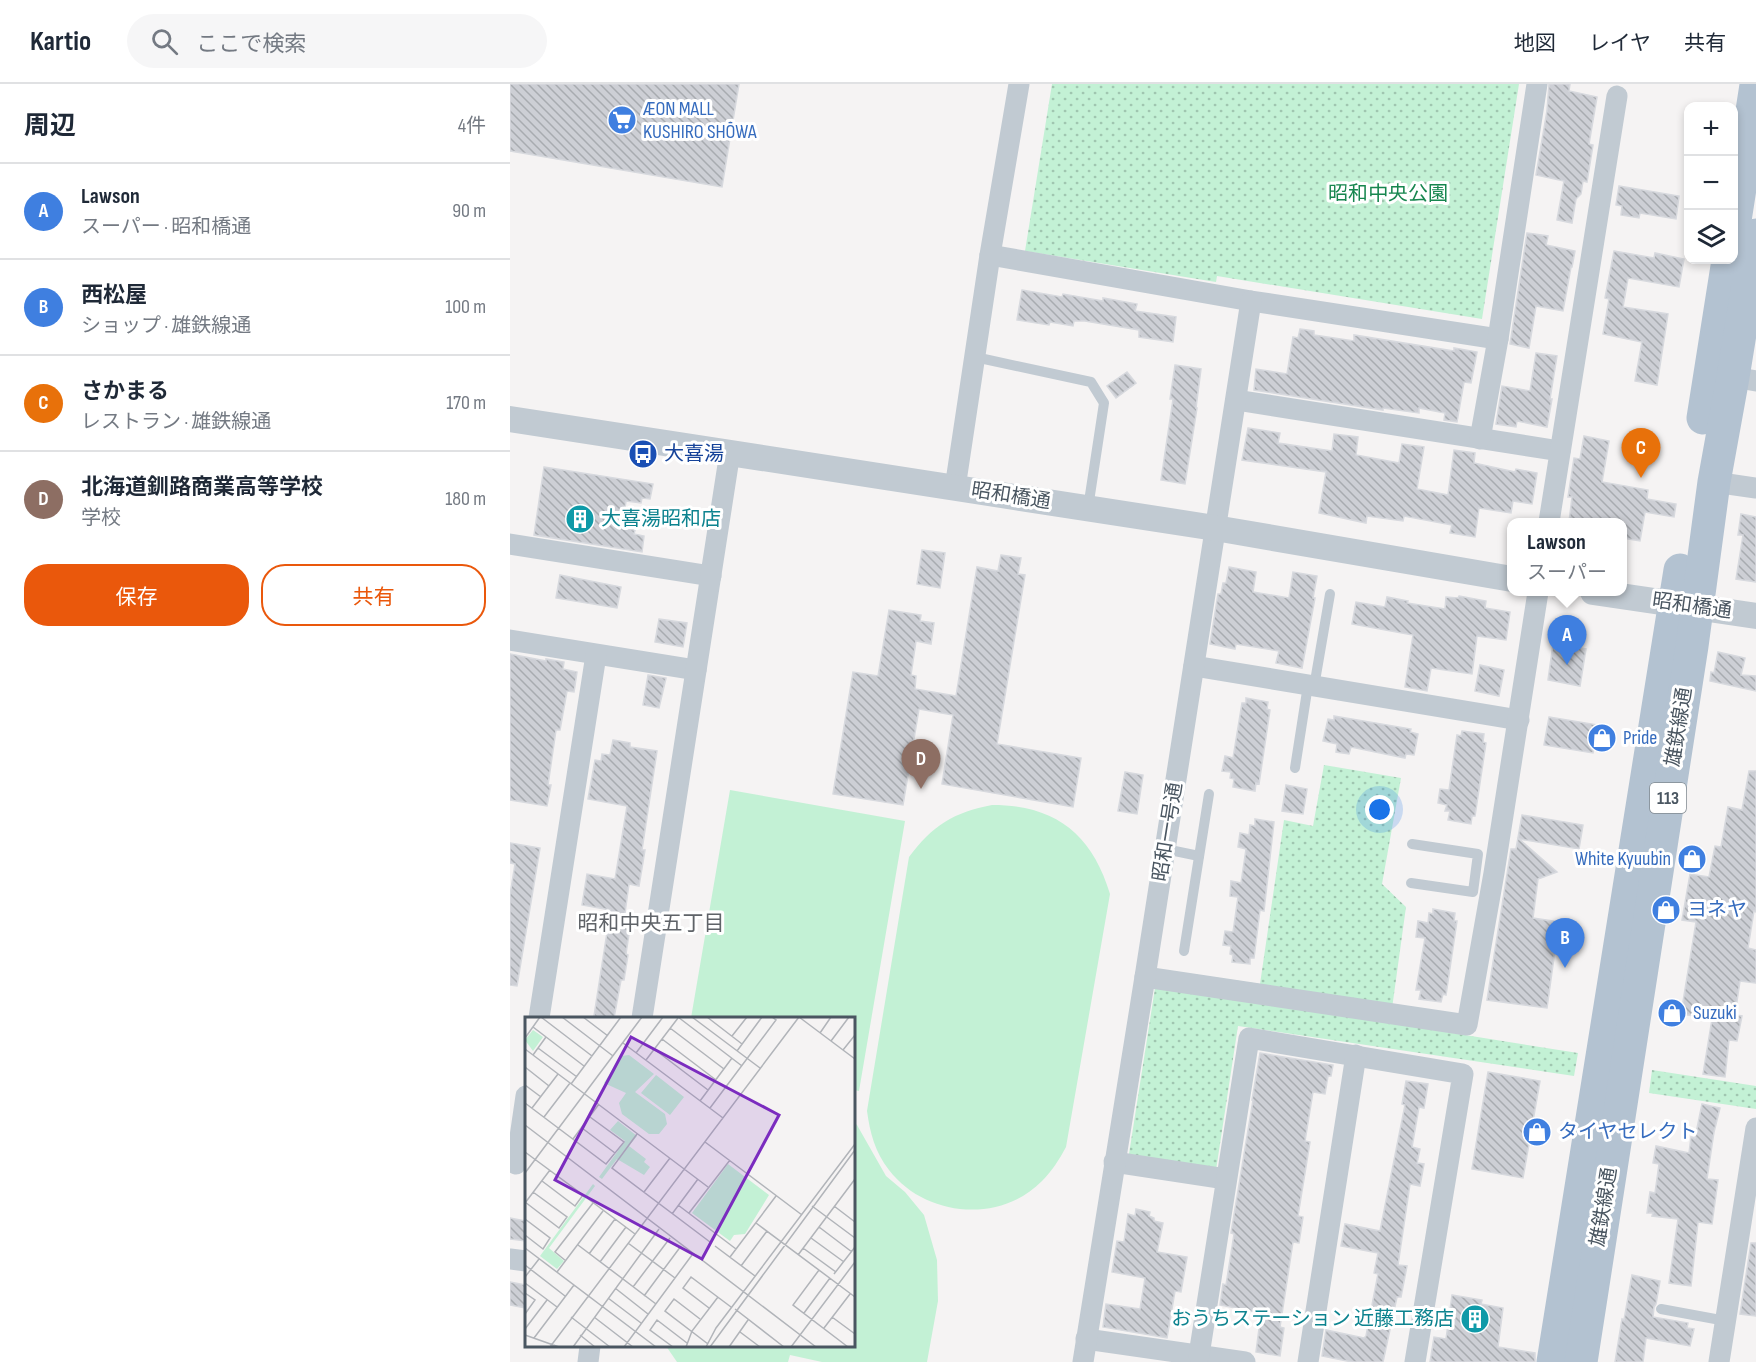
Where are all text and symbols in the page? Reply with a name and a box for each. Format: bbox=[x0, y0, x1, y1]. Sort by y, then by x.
search box bbox=[127, 14, 547, 68]
text: Kartio bbox=[30, 25, 91, 58]
icon: search bbox=[148, 25, 181, 58]
text: ここで検索 bbox=[196, 31, 306, 58]
text: 地図 bbox=[1514, 31, 1556, 56]
text: レイヤ bbox=[1589, 31, 1651, 56]
text: 共有 bbox=[1684, 31, 1726, 56]
place label: ÆON MALL KUSHIRO SHŌWA bbox=[642, 97, 757, 144]
map controls bbox=[1684, 102, 1738, 264]
button: + bbox=[1684, 102, 1738, 156]
supermarket icon: ÆON MALL KUSHIRO SHŌWA bbox=[606, 104, 638, 136]
text: 周辺 bbox=[24, 111, 76, 142]
text: 4件 bbox=[458, 114, 486, 138]
button: − bbox=[1684, 156, 1738, 210]
park label: 昭和中央公園 bbox=[1328, 182, 1448, 206]
text: Lawson bbox=[81, 183, 140, 210]
text: A bbox=[39, 199, 48, 223]
text: 90 m bbox=[452, 199, 486, 223]
button: layers bbox=[1684, 210, 1738, 264]
text: スーパー · 昭和橋通 bbox=[81, 215, 251, 239]
text: 西松屋 bbox=[81, 282, 147, 309]
text: B bbox=[39, 295, 48, 319]
text: 100 m bbox=[445, 295, 486, 319]
text: ショップ · 雄鉄線通 bbox=[81, 314, 251, 338]
text: さかまる bbox=[81, 378, 169, 405]
text: C bbox=[38, 391, 49, 415]
text: 170 m bbox=[446, 391, 486, 415]
text: レストラン · 雄鉄線通 bbox=[81, 410, 271, 434]
pin: C bbox=[1622, 428, 1660, 478]
bus stop icon: 大喜湯 bbox=[627, 438, 659, 470]
place label: 大喜湯 bbox=[664, 442, 724, 466]
text: 北海道釧路商業高等学校 bbox=[81, 474, 323, 501]
street label: 昭和橋通 bbox=[970, 478, 1052, 514]
text: D bbox=[38, 487, 49, 511]
text: 180 m bbox=[445, 487, 486, 511]
building icon: 大喜湯昭和店 bbox=[564, 503, 596, 535]
text: 学校 bbox=[81, 506, 121, 530]
place label: 大喜湯昭和店 bbox=[601, 507, 721, 531]
popup bbox=[1507, 518, 1627, 596]
text: Lawson bbox=[1527, 529, 1586, 556]
text: スーパー bbox=[1527, 561, 1607, 585]
button: 保存 bbox=[24, 564, 249, 626]
button: 共有 bbox=[261, 564, 486, 626]
street label: 昭和橋通 bbox=[1651, 589, 1733, 623]
pin: A bbox=[1548, 616, 1586, 665]
street label: 雄鉄線通 bbox=[1661, 686, 1697, 768]
shop icon: Pride bbox=[1586, 722, 1618, 754]
place label: Pride bbox=[1623, 726, 1657, 750]
pin: D bbox=[902, 740, 940, 789]
street label: 昭和一号通 bbox=[1148, 781, 1188, 883]
road number: 113 bbox=[1650, 783, 1686, 813]
your location bbox=[1365, 795, 1394, 824]
shop icon: White Kyuubin bbox=[1676, 843, 1708, 875]
place label: White Kyuubin bbox=[1575, 847, 1671, 871]
shop icon: ヨネヤ bbox=[1650, 894, 1682, 926]
place label: ヨネヤ bbox=[1687, 898, 1747, 922]
district label: 昭和中央五丁目 bbox=[578, 911, 725, 936]
pin: B bbox=[1546, 918, 1584, 968]
shop icon: Suzuki bbox=[1656, 997, 1688, 1029]
place label: Suzuki bbox=[1693, 1001, 1737, 1025]
inset map bbox=[525, 1017, 855, 1347]
shop icon: タイヤセレクト bbox=[1521, 1116, 1553, 1148]
place label: タイヤセレクト bbox=[1558, 1120, 1697, 1144]
street label: 雄鉄線通 bbox=[1586, 1166, 1622, 1248]
building icon: おうちステーション 近藤工務店 bbox=[1459, 1303, 1491, 1335]
place label: おうちステーション 近藤工務店 bbox=[1171, 1307, 1454, 1331]

